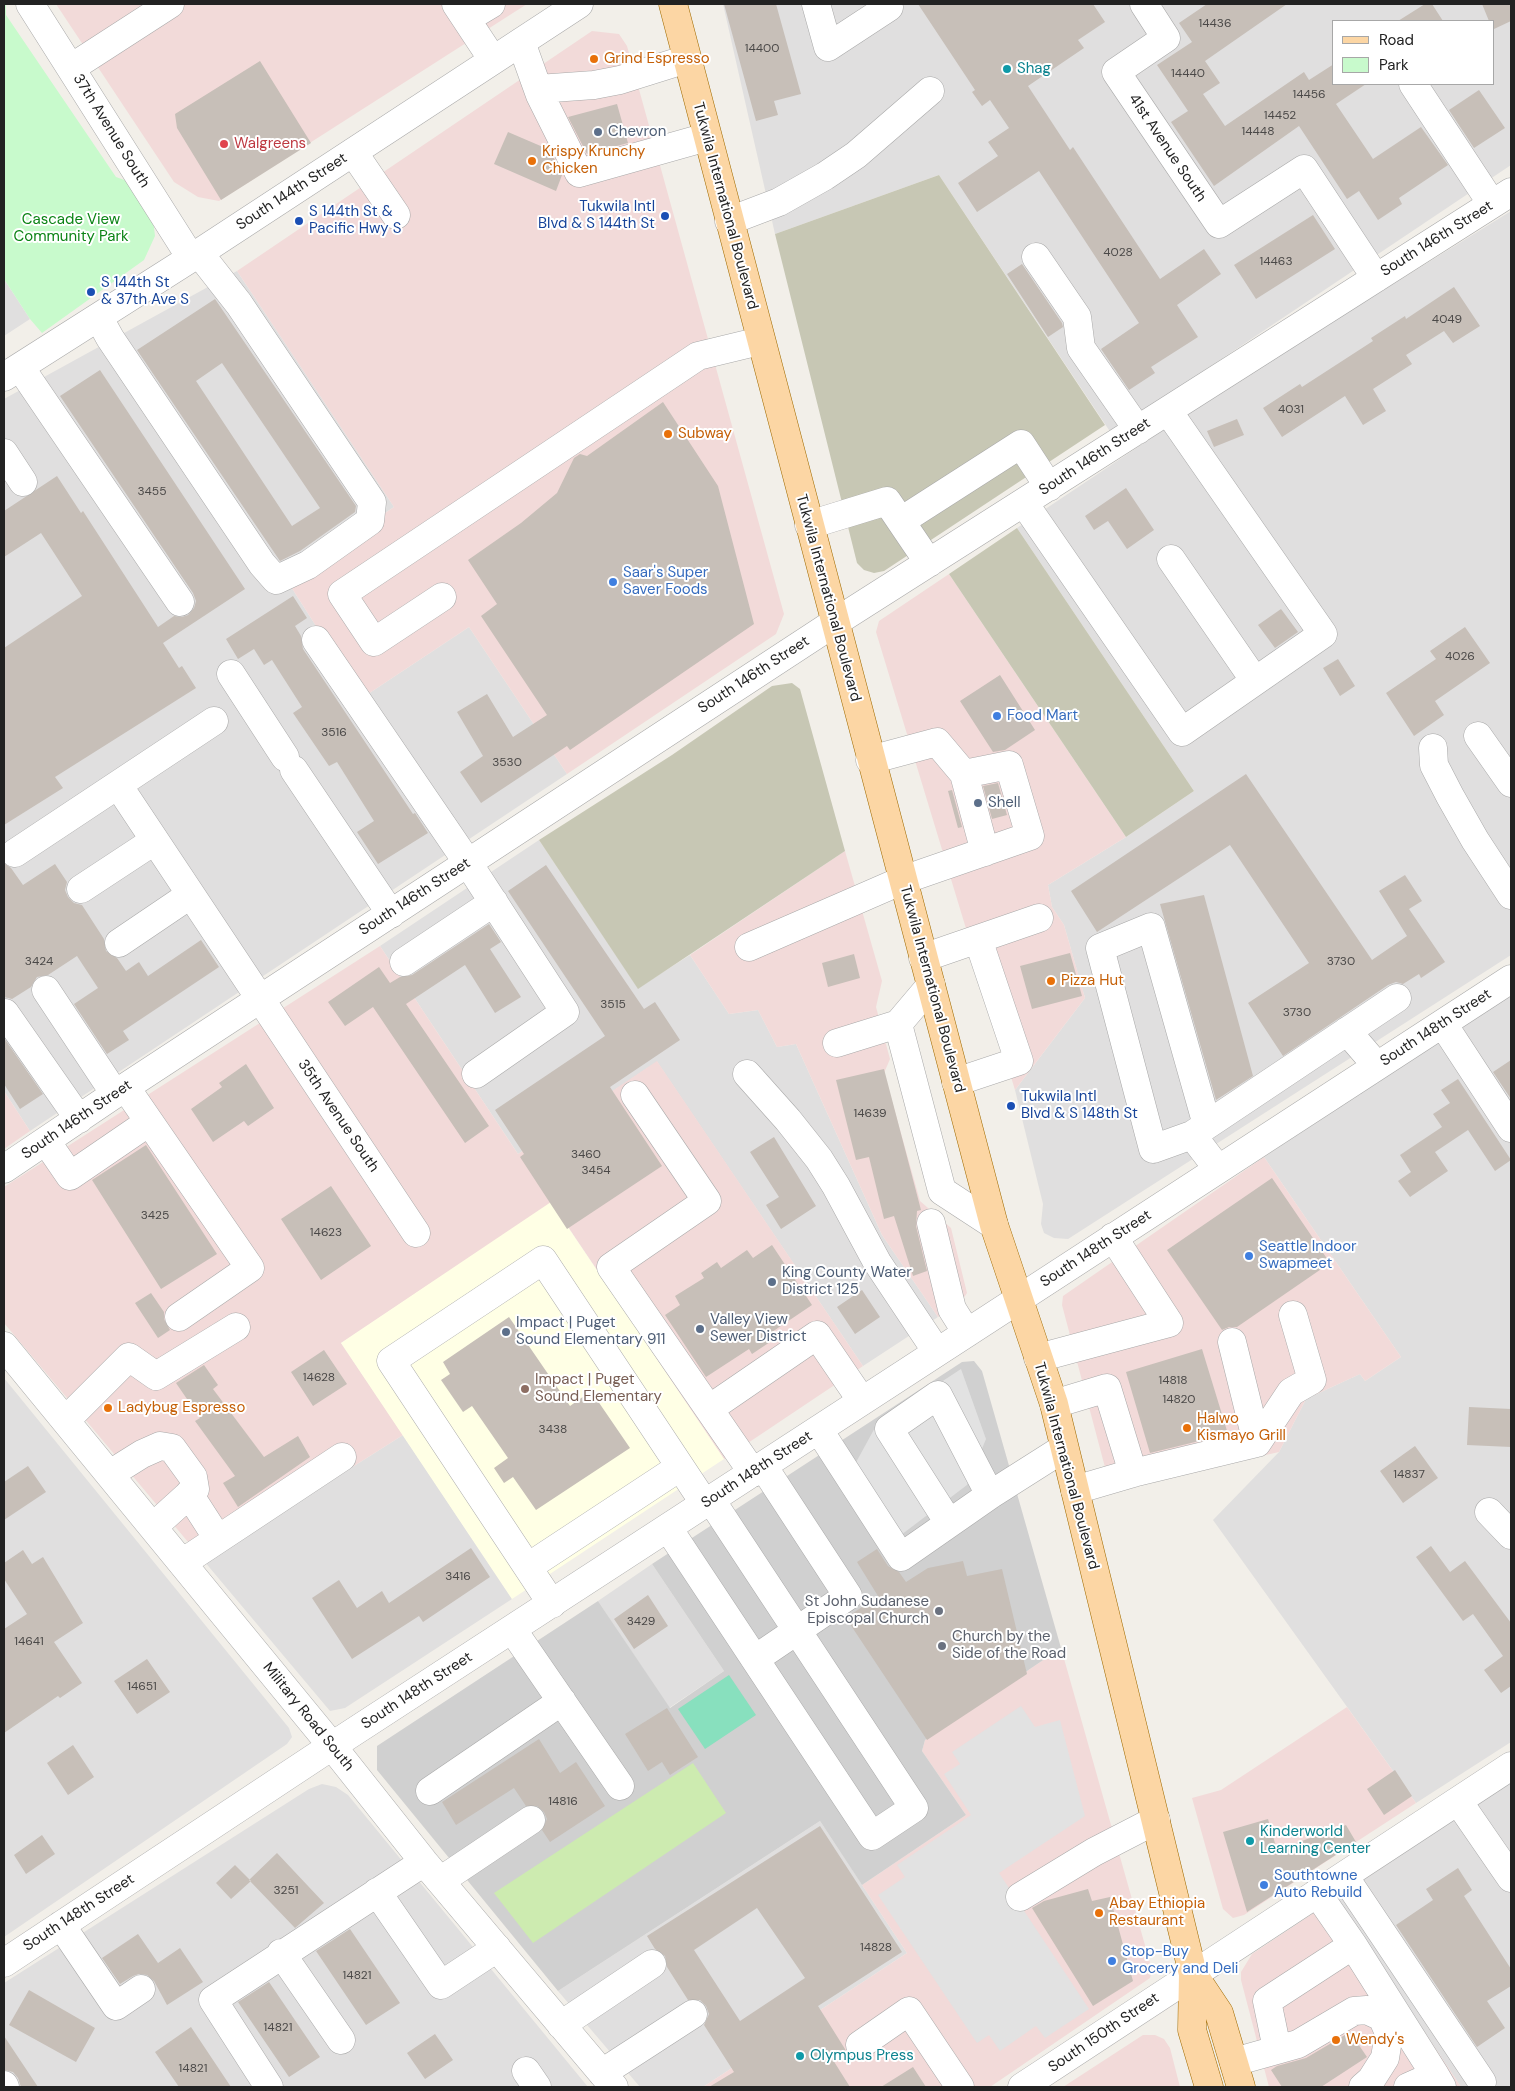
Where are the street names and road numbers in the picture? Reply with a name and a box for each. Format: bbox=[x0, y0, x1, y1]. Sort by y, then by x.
street label: 37th Avenue South bbox=[69, 71, 153, 191]
street label: 41st Avenue South bbox=[1124, 91, 1210, 205]
street label: Tukwila International Boulevard bbox=[689, 100, 761, 312]
street label: South 144th Street bbox=[233, 149, 351, 235]
street label: South 146th Street bbox=[1378, 197, 1496, 281]
street label: South 146th Street bbox=[1036, 414, 1154, 500]
street label: Tukwila International Boulevard bbox=[792, 492, 864, 704]
street label: South 146th Street bbox=[695, 632, 813, 718]
street label: South 146th Street bbox=[356, 854, 474, 940]
street label: Tukwila International Boulevard bbox=[896, 883, 968, 1095]
street label: South 148th Street bbox=[1377, 985, 1495, 1071]
street label: 35th Avenue South bbox=[294, 1056, 382, 1176]
street label: South 146th Street bbox=[19, 1077, 135, 1163]
street label: South 148th Street bbox=[1037, 1206, 1155, 1292]
street label: Tukwila International Boulevard bbox=[1030, 1360, 1102, 1572]
street label: South 148th Street bbox=[698, 1427, 816, 1513]
street label: South 148th Street bbox=[358, 1648, 476, 1734]
street label: Military Road South bbox=[259, 1659, 357, 1775]
street label: South 148th Street bbox=[20, 1870, 138, 1956]
street label: South 150th Street bbox=[1045, 1989, 1163, 2077]

